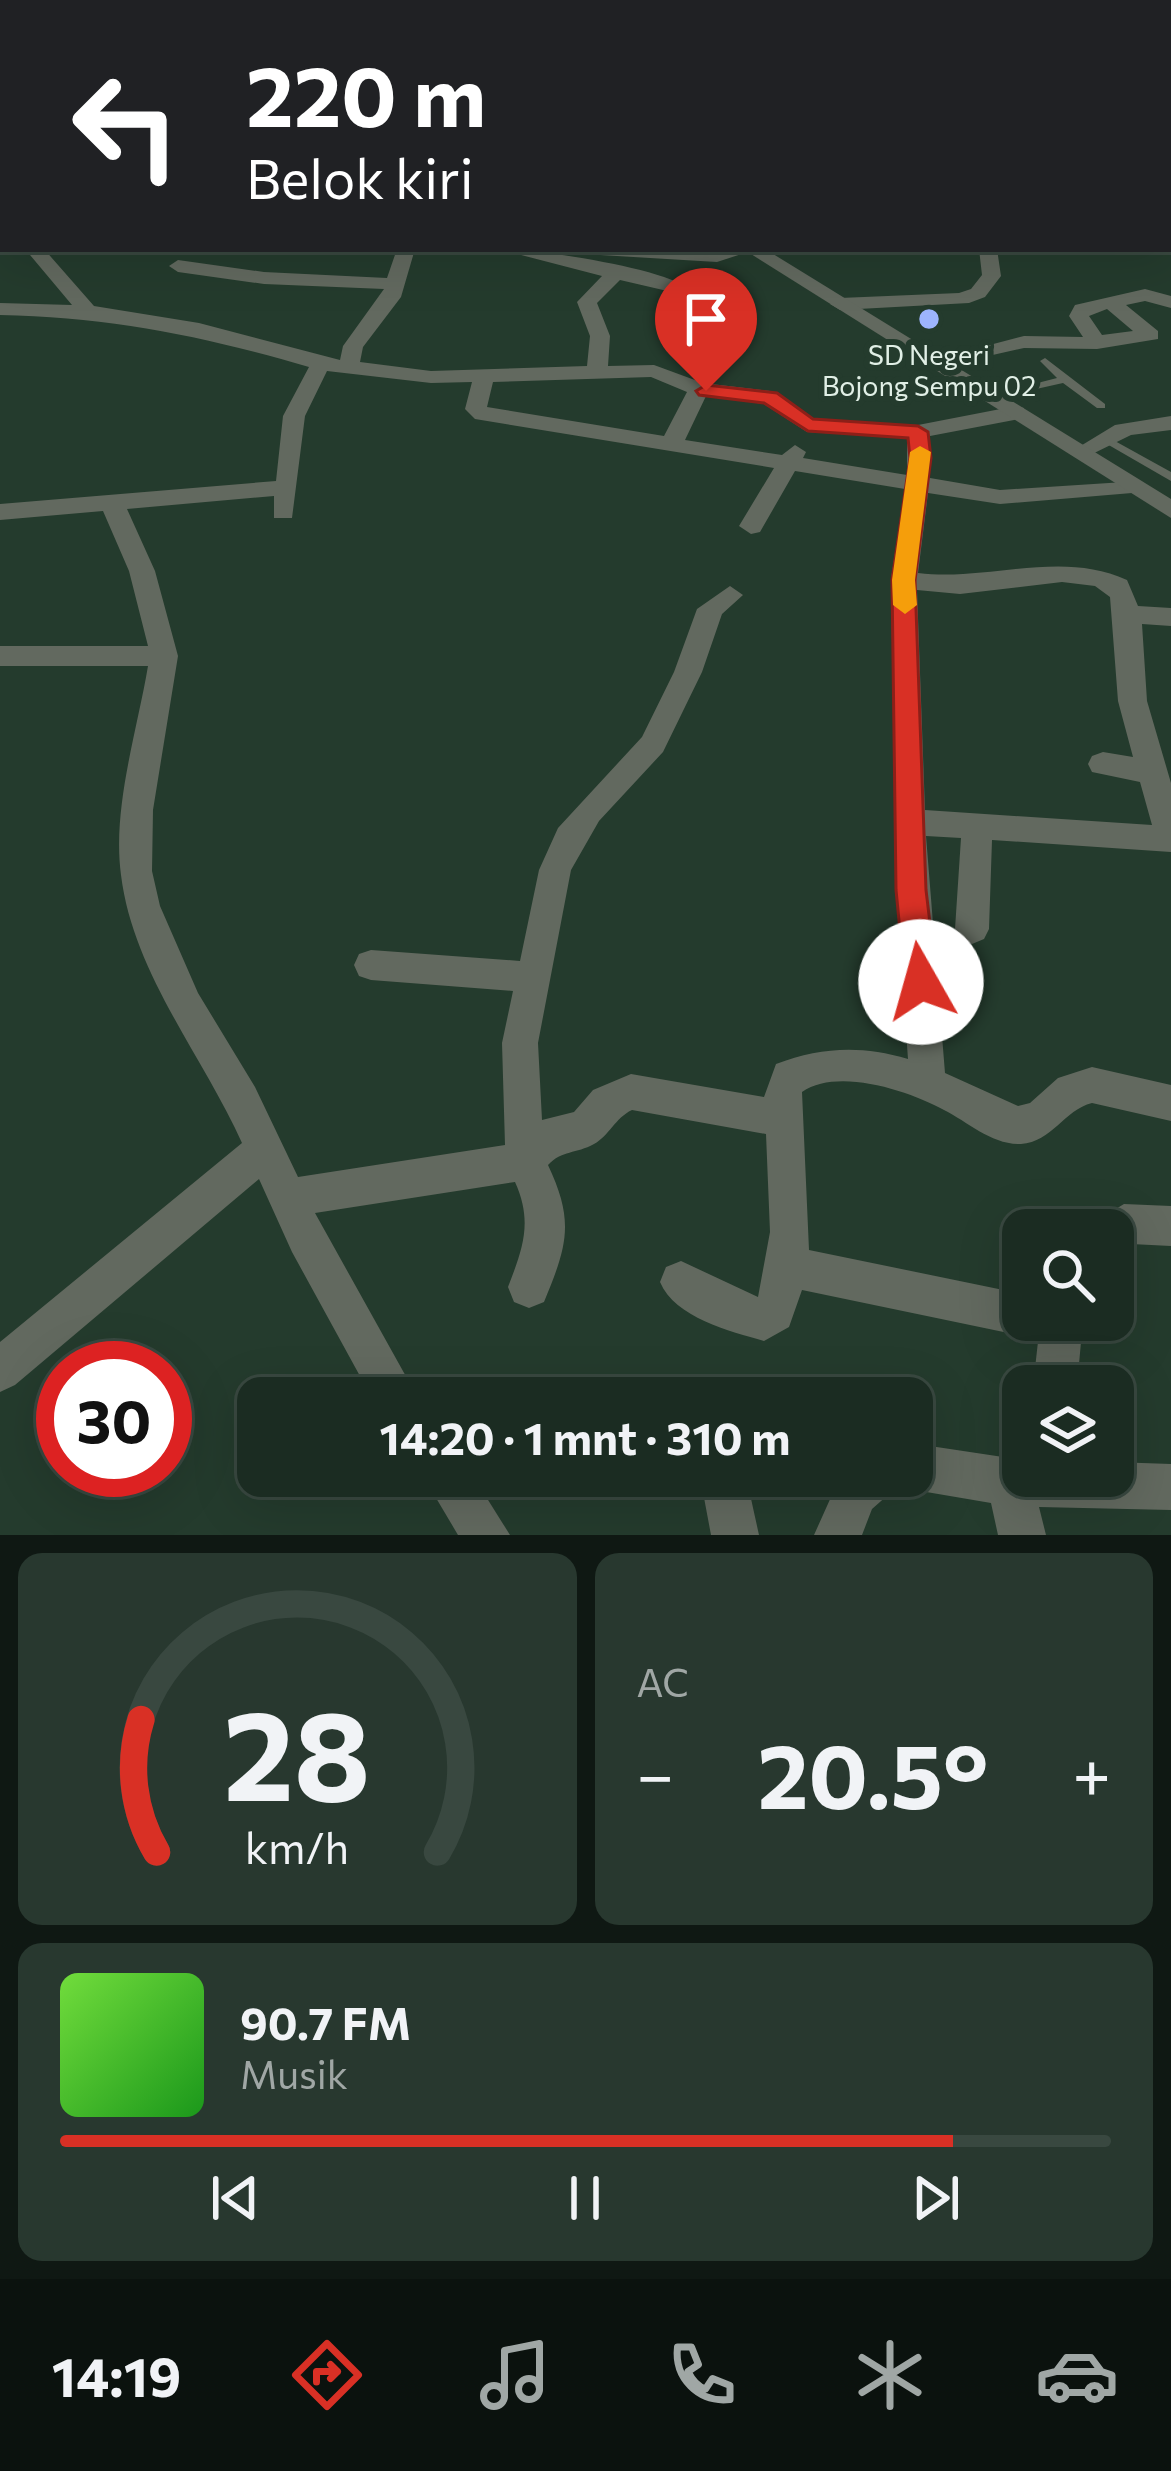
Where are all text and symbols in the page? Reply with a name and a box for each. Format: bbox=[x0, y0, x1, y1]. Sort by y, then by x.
text: 220 m bbox=[246, 42, 486, 144]
icon: left bbox=[48, 48, 204, 204]
text: Belok kiri bbox=[246, 144, 474, 210]
pin bbox=[655, 268, 757, 391]
icon: arrive bbox=[673, 286, 739, 352]
marker: SD Negeri Bojong Sempu 02 bbox=[916, 306, 942, 332]
place label: SD Negeri Bojong Sempu 02 bbox=[822, 338, 1036, 402]
position arrow bbox=[858, 919, 984, 1045]
map controls bbox=[1002, 1209, 1134, 1497]
button: search bbox=[1002, 1209, 1134, 1341]
speed limit sign: 30 bbox=[36, 1341, 192, 1497]
button: layers bbox=[1002, 1365, 1134, 1497]
text: 14:20 · 1 mnt · 310 m bbox=[380, 1409, 790, 1464]
text: AC bbox=[637, 1657, 689, 1705]
text: 28 bbox=[224, 1674, 371, 1827]
text: 20.5° bbox=[758, 1717, 989, 1828]
text: − bbox=[637, 1732, 674, 1813]
text: + bbox=[1072, 1732, 1111, 1813]
text: km/h bbox=[245, 1820, 349, 1873]
text: 90.7 FM bbox=[240, 1994, 411, 2049]
text: Musik bbox=[240, 2049, 348, 2097]
icon: previous bbox=[202, 2165, 268, 2231]
icon: pause bbox=[552, 2165, 618, 2231]
icon: next bbox=[903, 2165, 969, 2231]
icon: directions bbox=[285, 2333, 369, 2417]
icon: music bbox=[473, 2333, 557, 2417]
icon: phone bbox=[660, 2333, 744, 2417]
icon: climate bbox=[848, 2333, 932, 2417]
icon: car bbox=[1035, 2333, 1119, 2417]
text: 14:19 bbox=[52, 2342, 181, 2408]

